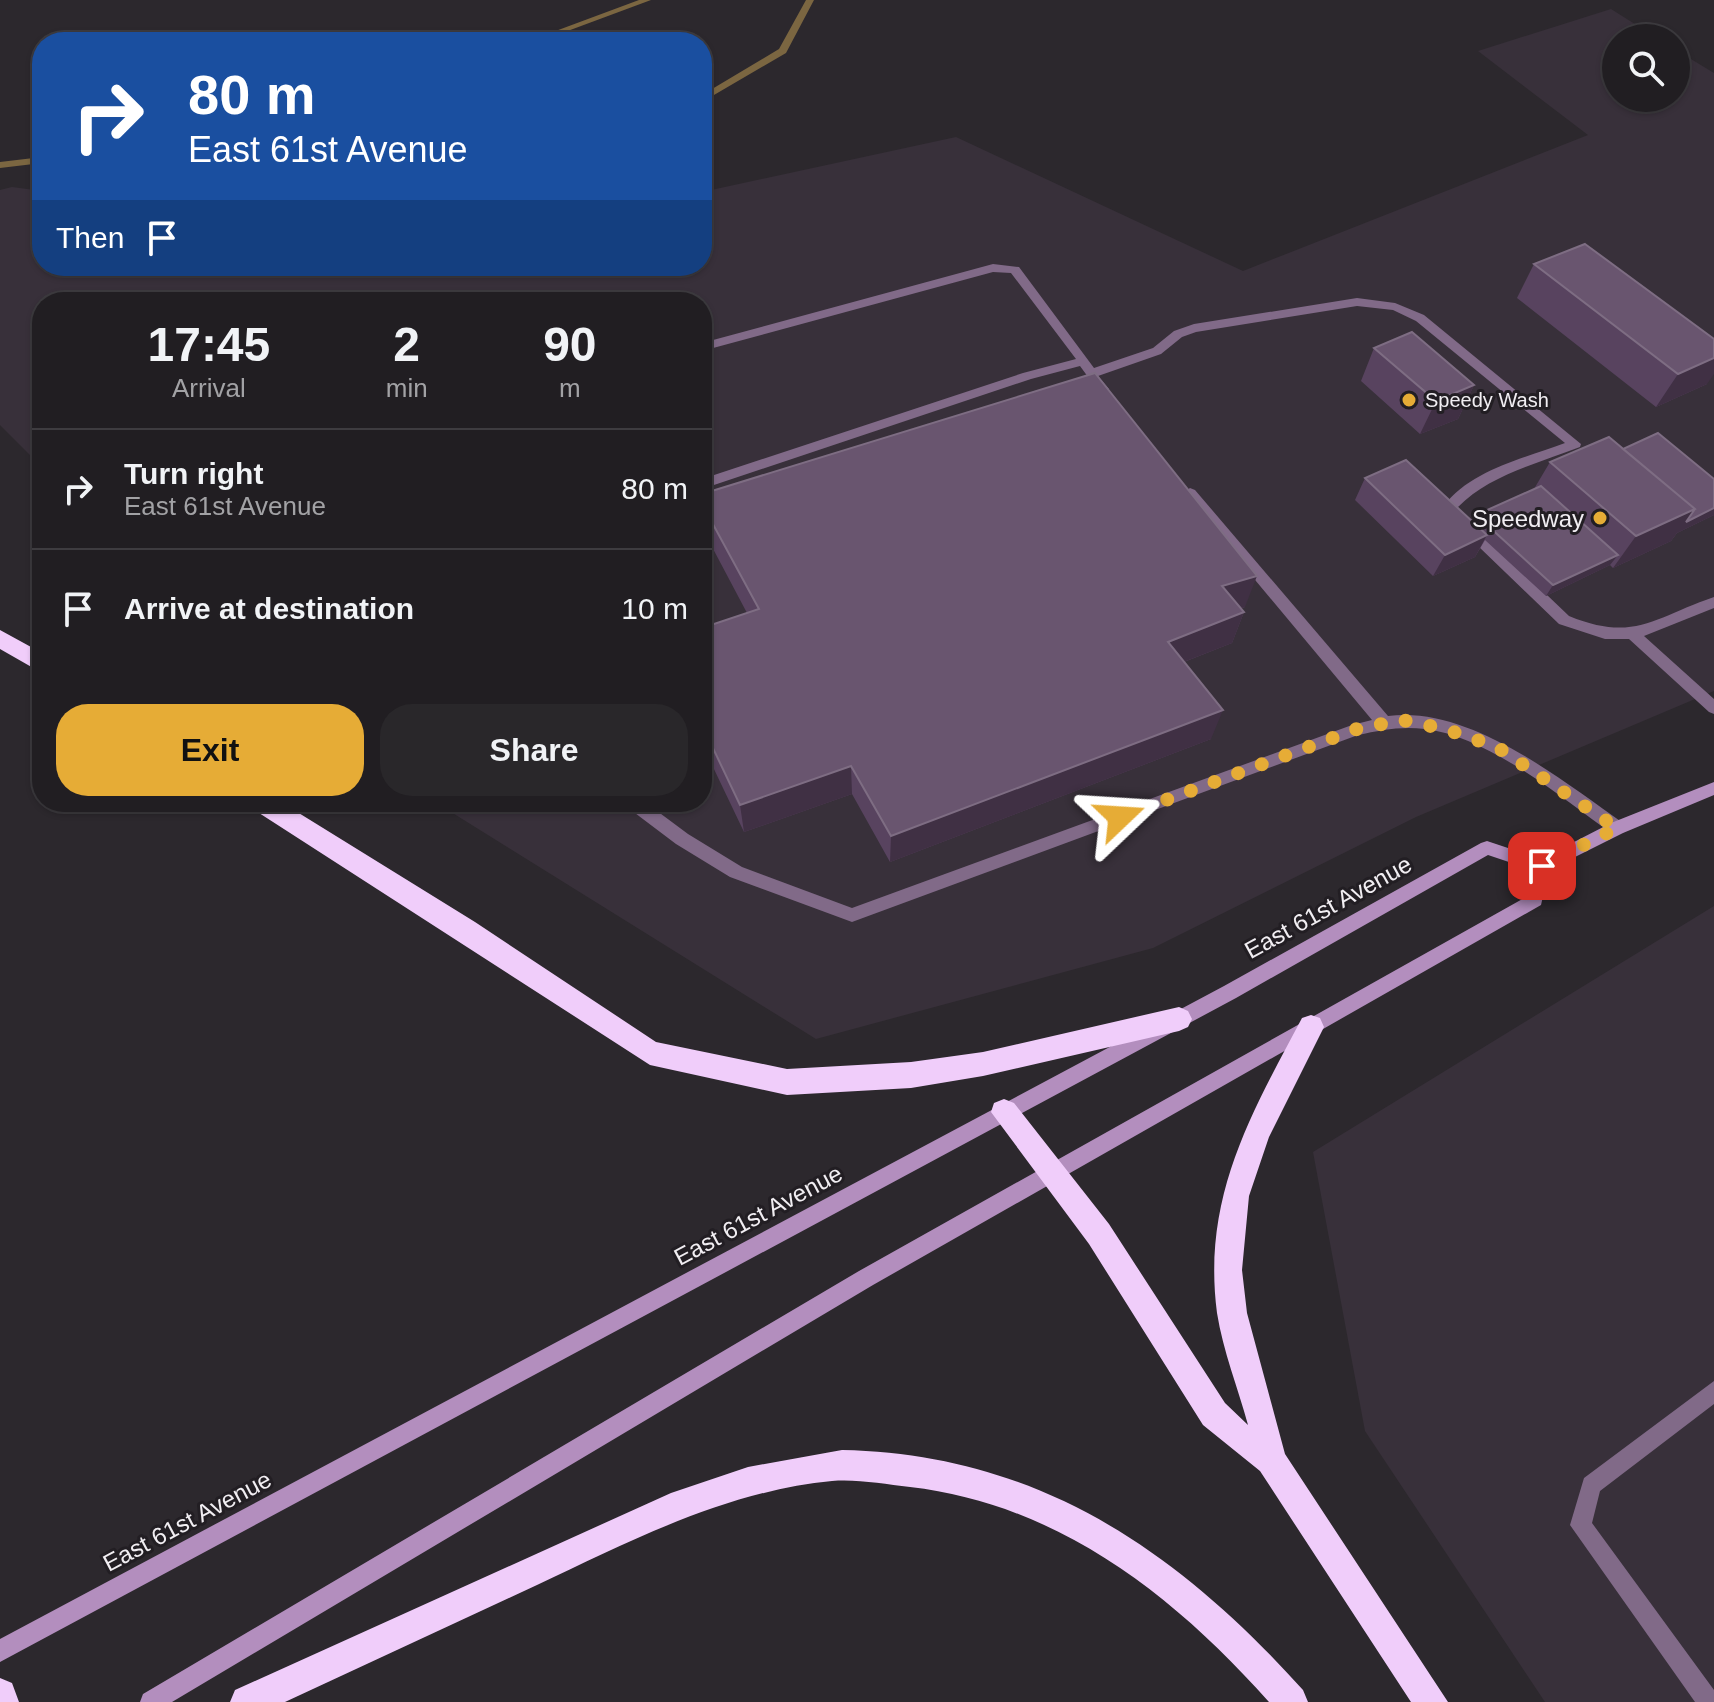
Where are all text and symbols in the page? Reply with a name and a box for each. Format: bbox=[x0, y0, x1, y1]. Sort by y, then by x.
map controls bbox=[1602, 24, 1690, 112]
button: search bbox=[1602, 24, 1690, 112]
text: 80 m bbox=[188, 63, 316, 126]
icon: right bbox=[56, 64, 160, 168]
text: East 61st Avenue bbox=[188, 129, 468, 170]
icon: arrive bbox=[140, 216, 184, 260]
text: Then bbox=[56, 221, 124, 254]
text: 17:45 bbox=[147, 318, 270, 371]
text: 2 bbox=[393, 318, 420, 371]
text: 90 bbox=[543, 318, 597, 371]
text: Arrival bbox=[172, 373, 246, 403]
text: min bbox=[386, 373, 428, 403]
text: m bbox=[559, 373, 581, 403]
place label: Speedy Wash bbox=[1425, 389, 1549, 411]
marker: Speedy Wash bbox=[1400, 391, 1418, 409]
text: Turn right bbox=[124, 457, 263, 490]
icon: right bbox=[56, 467, 100, 511]
text: 80 m bbox=[621, 472, 688, 505]
text: East 61st Avenue bbox=[124, 491, 326, 521]
place label: Speedway bbox=[1472, 505, 1584, 532]
marker: Speedway bbox=[1591, 509, 1609, 527]
icon: arrive bbox=[56, 587, 100, 631]
text: Arrive at destination bbox=[124, 592, 414, 625]
text: 10 m bbox=[621, 592, 688, 625]
button: Exit bbox=[56, 704, 364, 796]
button: Share bbox=[380, 704, 688, 796]
position arrow bbox=[1078, 775, 1162, 859]
pin bbox=[1508, 832, 1576, 900]
icon: arrive bbox=[1520, 844, 1564, 888]
street label: East 61st Avenue bbox=[1240, 850, 1416, 964]
street label: East 61st Avenue bbox=[669, 1159, 847, 1271]
street label: East 61st Avenue bbox=[98, 1465, 276, 1577]

